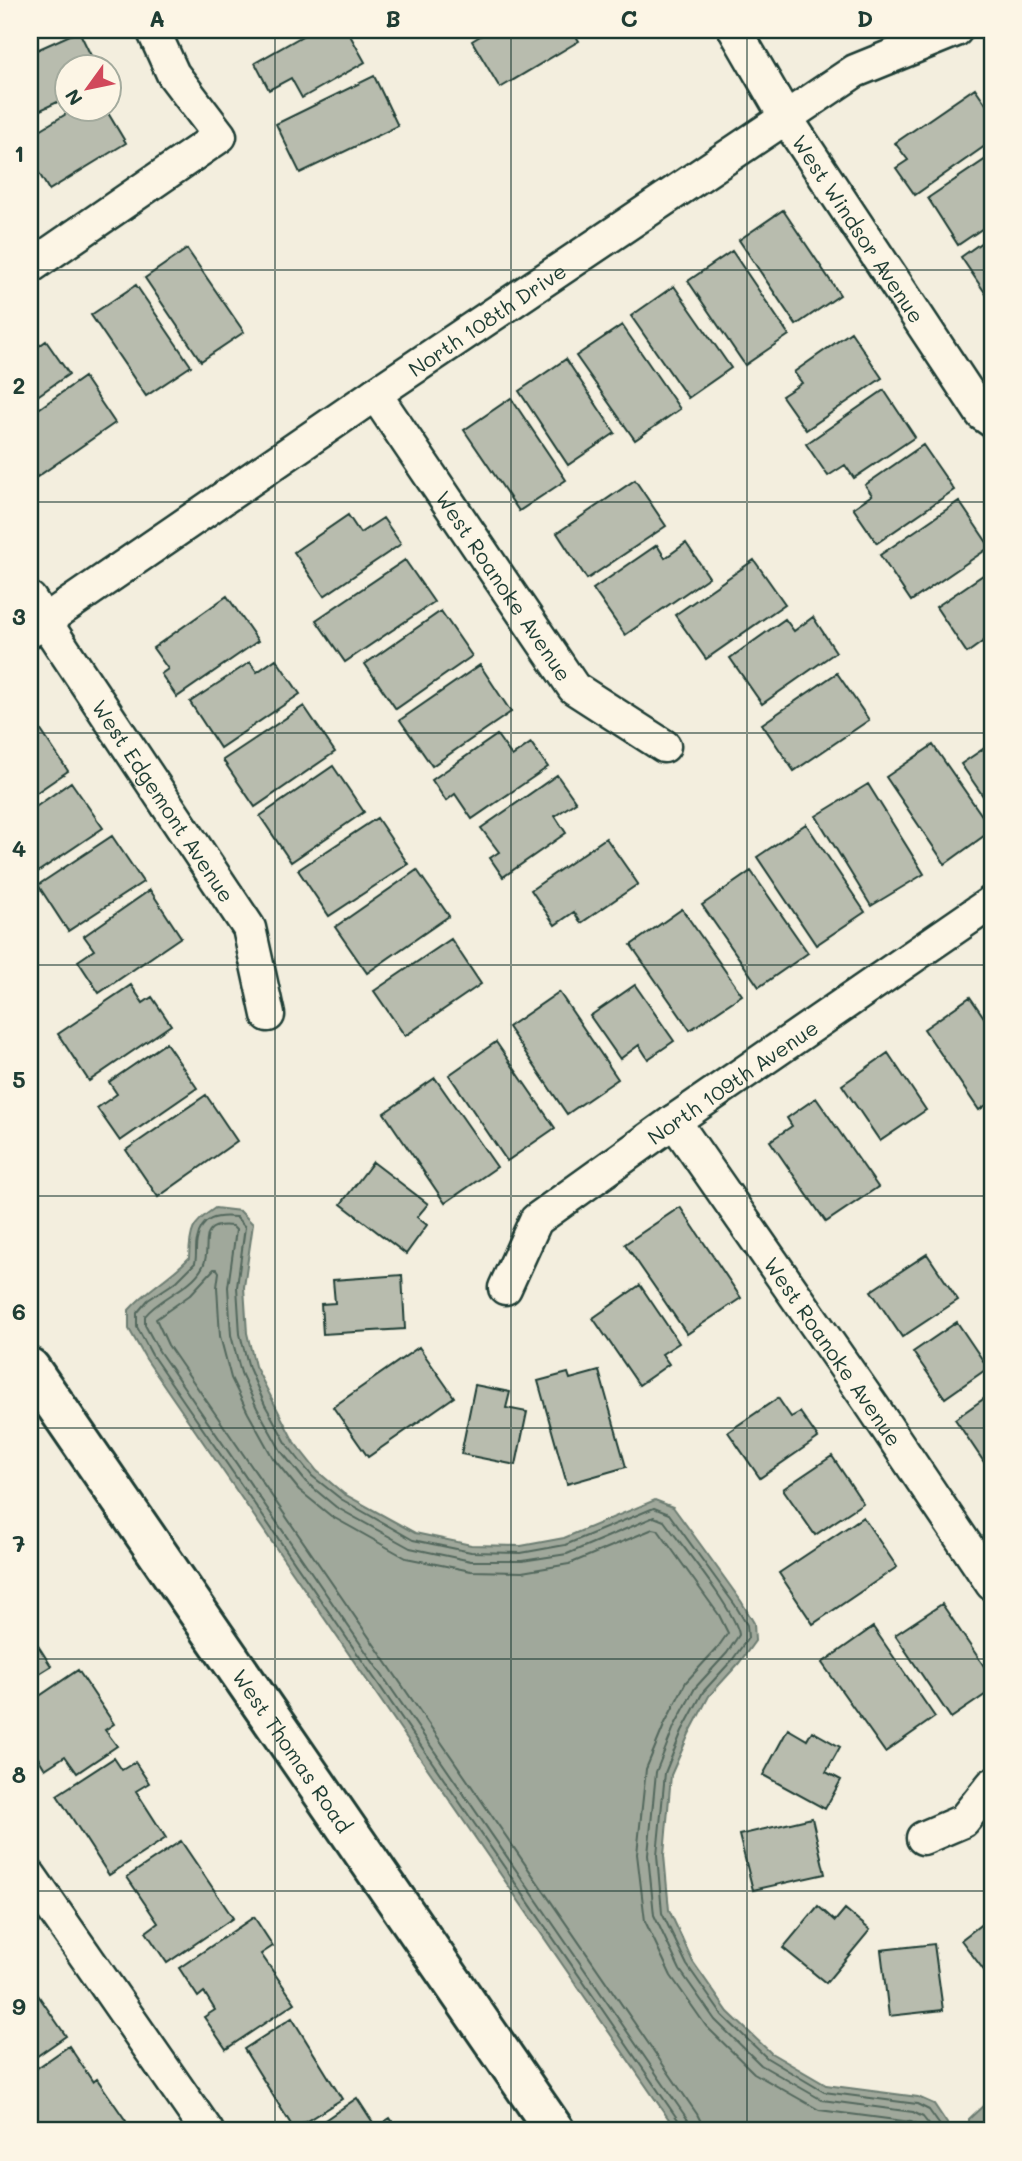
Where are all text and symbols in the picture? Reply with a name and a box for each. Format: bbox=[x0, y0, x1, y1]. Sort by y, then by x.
text: A bbox=[149, 3, 165, 33]
text: B bbox=[385, 3, 401, 33]
text: C bbox=[620, 3, 638, 33]
text: D bbox=[857, 3, 873, 33]
north arrow bbox=[52, 52, 122, 122]
text: N bbox=[59, 85, 88, 110]
street label: West Windsor Avenue bbox=[787, 129, 931, 328]
text: 1 bbox=[14, 138, 24, 168]
street label: North 108th Drive bbox=[402, 256, 571, 382]
text: 2 bbox=[13, 370, 25, 400]
street label: West Roanoke Avenue bbox=[430, 485, 579, 686]
text: 3 bbox=[12, 601, 26, 631]
street label: West Edgemont Avenue bbox=[87, 694, 241, 907]
text: 4 bbox=[12, 833, 26, 863]
street label: North 109th Avenue bbox=[641, 1013, 823, 1150]
text: 5 bbox=[12, 1064, 26, 1094]
street label: West Roanoke Avenue bbox=[759, 1251, 909, 1451]
text: 6 bbox=[12, 1296, 26, 1326]
text: 7 bbox=[13, 1528, 26, 1558]
street label: West Thomas Road bbox=[227, 1663, 359, 1837]
text: 8 bbox=[12, 1759, 26, 1789]
text: 9 bbox=[12, 1991, 26, 2021]

